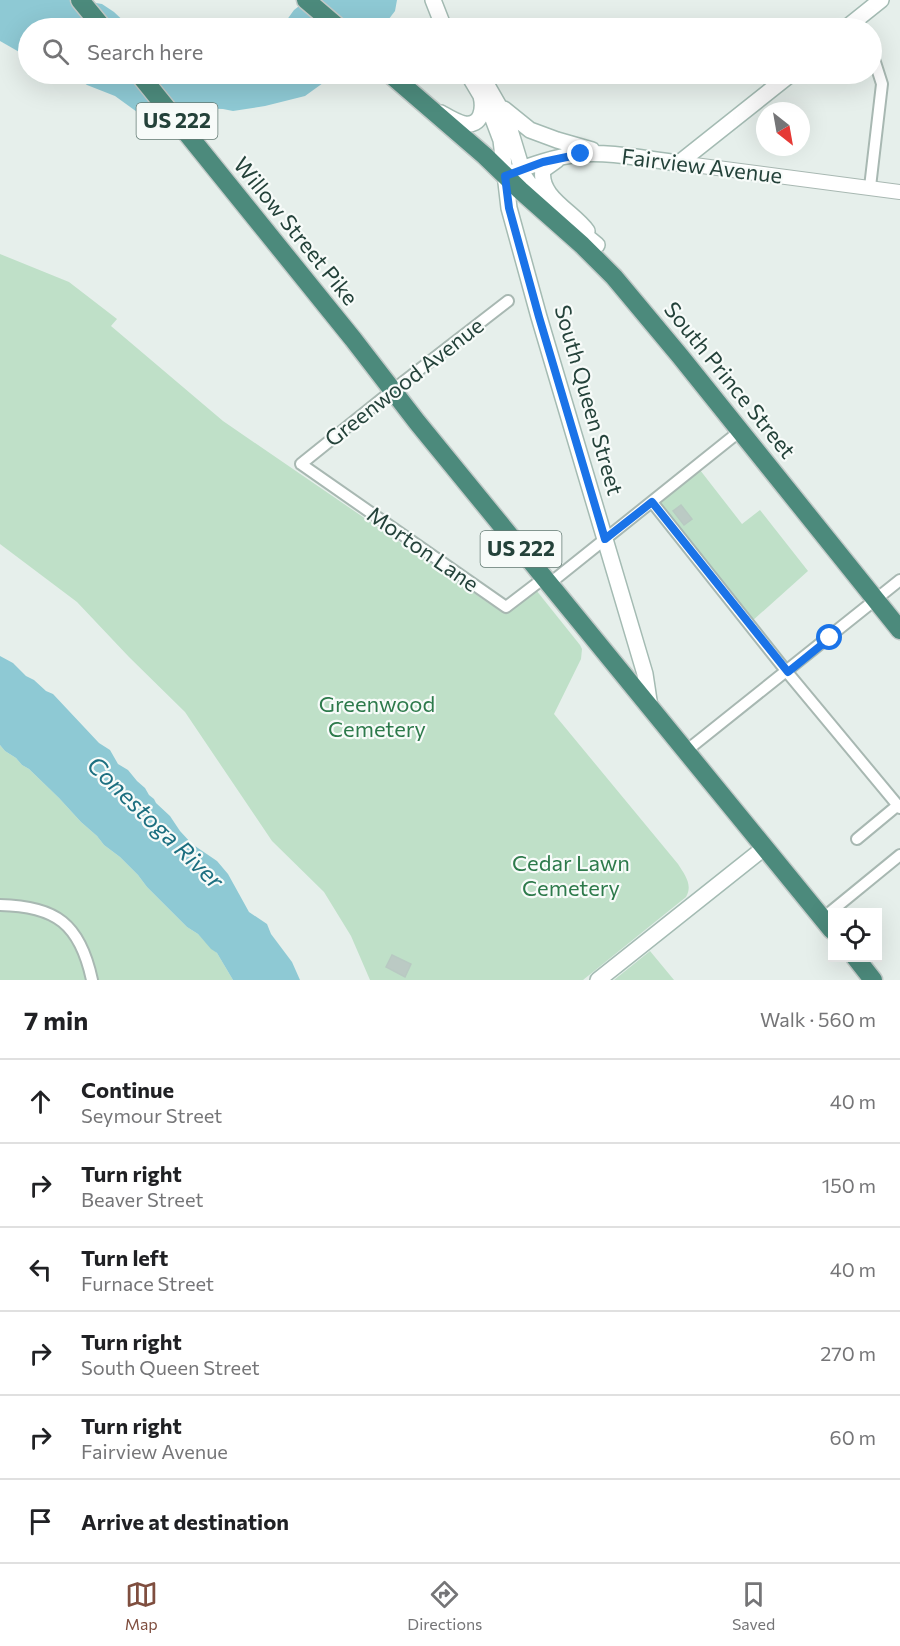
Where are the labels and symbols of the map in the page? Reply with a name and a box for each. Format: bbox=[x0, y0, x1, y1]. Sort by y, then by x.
north arrow bbox=[756, 102, 810, 156]
road number: US 222 bbox=[136, 103, 218, 139]
route end bbox=[567, 140, 593, 166]
street label: Fairview Avenue bbox=[620, 142, 784, 189]
street label: Willow Street Pike bbox=[228, 151, 364, 310]
street label: South Prince Street bbox=[659, 296, 802, 464]
street label: South Queen Street bbox=[549, 302, 630, 498]
street label: Greenwood Avenue bbox=[319, 311, 488, 452]
street label: Morton Lane bbox=[362, 500, 484, 597]
road number: US 222 bbox=[480, 531, 562, 567]
route start bbox=[816, 624, 842, 650]
park label: Greenwood Cemetery bbox=[319, 690, 435, 742]
water label: Conestoga River bbox=[82, 749, 231, 895]
park label: Cedar Lawn Cemetery bbox=[512, 849, 630, 901]

